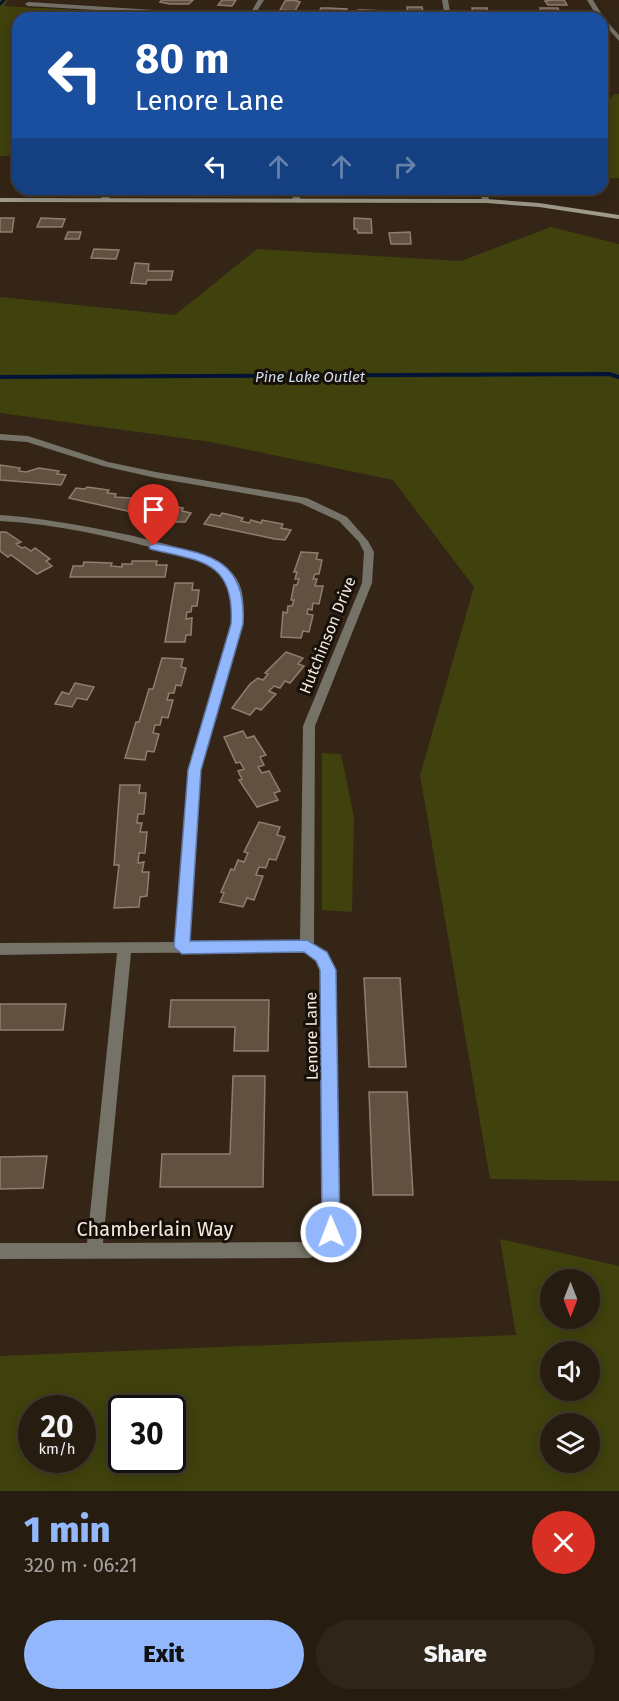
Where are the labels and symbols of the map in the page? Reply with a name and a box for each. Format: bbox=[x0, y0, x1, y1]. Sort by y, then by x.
water label: Pine Lake Outlet bbox=[255, 368, 366, 386]
pin bbox=[128, 484, 179, 546]
street label: Hutchinson Drive bbox=[295, 574, 360, 697]
street label: Lenore Lane bbox=[301, 992, 322, 1080]
position arrow bbox=[299, 1200, 363, 1264]
street label: Chamberlain Way bbox=[77, 1217, 234, 1241]
north arrow bbox=[540, 1269, 600, 1329]
speed limit sign: 30 bbox=[108, 1395, 186, 1473]

